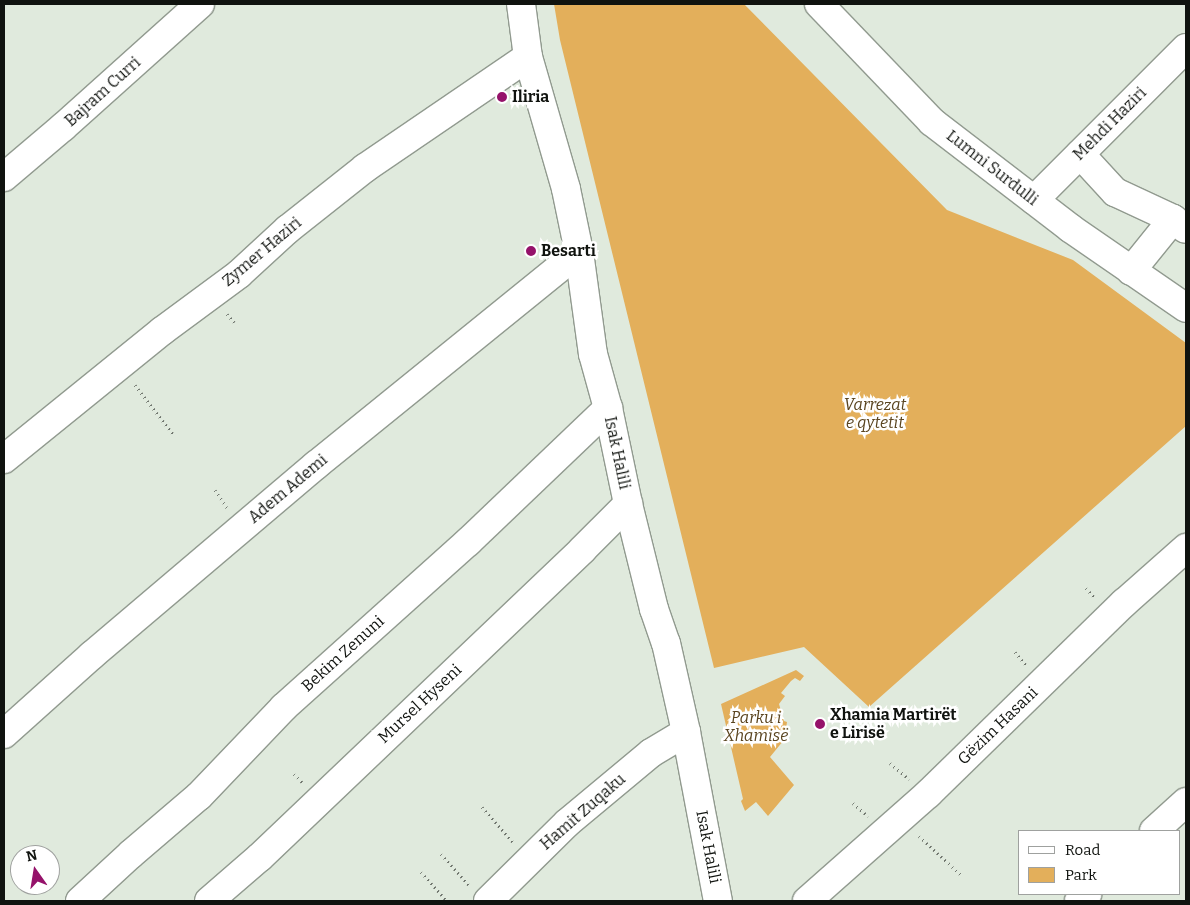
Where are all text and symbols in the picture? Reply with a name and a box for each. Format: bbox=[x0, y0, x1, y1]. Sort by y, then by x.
street label: Bajram Curri bbox=[61, 53, 145, 131]
street label: Mehdi Haziri bbox=[1069, 83, 1151, 165]
place label: Iliria bbox=[512, 87, 549, 107]
marker: Iliria bbox=[496, 91, 508, 103]
street label: Lumni Surdulli bbox=[942, 126, 1042, 210]
street label: Zymer Haziri bbox=[219, 213, 305, 291]
place label: Besarti bbox=[541, 241, 596, 261]
marker: Besarti bbox=[525, 245, 537, 257]
park label: Varrezat e qytetit bbox=[844, 395, 906, 433]
street label: Isak Halili bbox=[600, 415, 634, 491]
street label: Adem Ademi bbox=[245, 450, 331, 528]
street label: Bekim Zenuni bbox=[298, 612, 388, 696]
street label: Mursel Hyseni bbox=[374, 661, 466, 747]
street label: Gëzim Hasani bbox=[954, 683, 1042, 769]
place label: Xhamia Martirët e Lirisë bbox=[830, 705, 957, 743]
park label: Parku i Xhamisë bbox=[724, 708, 788, 746]
marker: Xhamia Martirët e Lirisë bbox=[814, 718, 826, 730]
street label: Hamit Zuqaku bbox=[537, 770, 629, 854]
street label: Isak Halili bbox=[692, 809, 724, 885]
legend bbox=[1018, 830, 1180, 895]
text: Road bbox=[1065, 841, 1100, 859]
north arrow bbox=[10, 845, 60, 895]
text: N bbox=[25, 846, 39, 865]
text: Park bbox=[1065, 866, 1097, 884]

